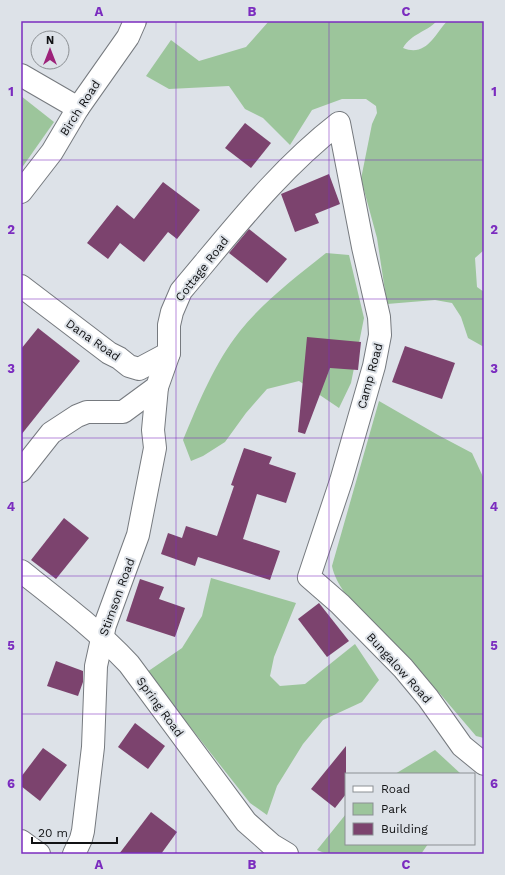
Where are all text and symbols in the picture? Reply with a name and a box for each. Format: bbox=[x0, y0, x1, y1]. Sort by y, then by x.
text: A bbox=[95, 4, 104, 19]
text: B bbox=[248, 4, 257, 19]
text: C bbox=[402, 4, 411, 19]
north arrow bbox=[30, 30, 70, 70]
text: N bbox=[46, 34, 54, 47]
street label: Birch Road bbox=[57, 78, 103, 138]
text: 1 bbox=[8, 84, 14, 99]
text: 1 bbox=[491, 84, 497, 99]
text: 2 bbox=[7, 222, 15, 237]
text: 2 bbox=[490, 222, 498, 237]
street label: Cottage Road bbox=[172, 234, 232, 304]
street label: Dana Road bbox=[63, 316, 123, 364]
street label: Camp Road bbox=[355, 342, 385, 410]
text: 3 bbox=[7, 361, 15, 376]
text: 3 bbox=[490, 361, 498, 376]
text: 4 bbox=[7, 499, 16, 514]
text: 4 bbox=[490, 499, 499, 514]
street label: Stimson Road bbox=[96, 556, 138, 638]
street label: Bungalow Road bbox=[364, 630, 434, 706]
text: 5 bbox=[7, 638, 15, 653]
text: 5 bbox=[490, 638, 498, 653]
street label: Spring Road bbox=[134, 674, 186, 740]
legend bbox=[345, 773, 475, 845]
text: 6 bbox=[7, 776, 15, 791]
text: 6 bbox=[490, 776, 498, 791]
text: Road bbox=[381, 782, 410, 796]
text: Park bbox=[381, 802, 407, 816]
scale bar bbox=[32, 819, 117, 845]
text: Building bbox=[381, 822, 428, 836]
text: 20 m bbox=[38, 826, 68, 840]
text: A bbox=[95, 857, 104, 872]
text: B bbox=[248, 857, 257, 872]
text: C bbox=[402, 857, 411, 872]

